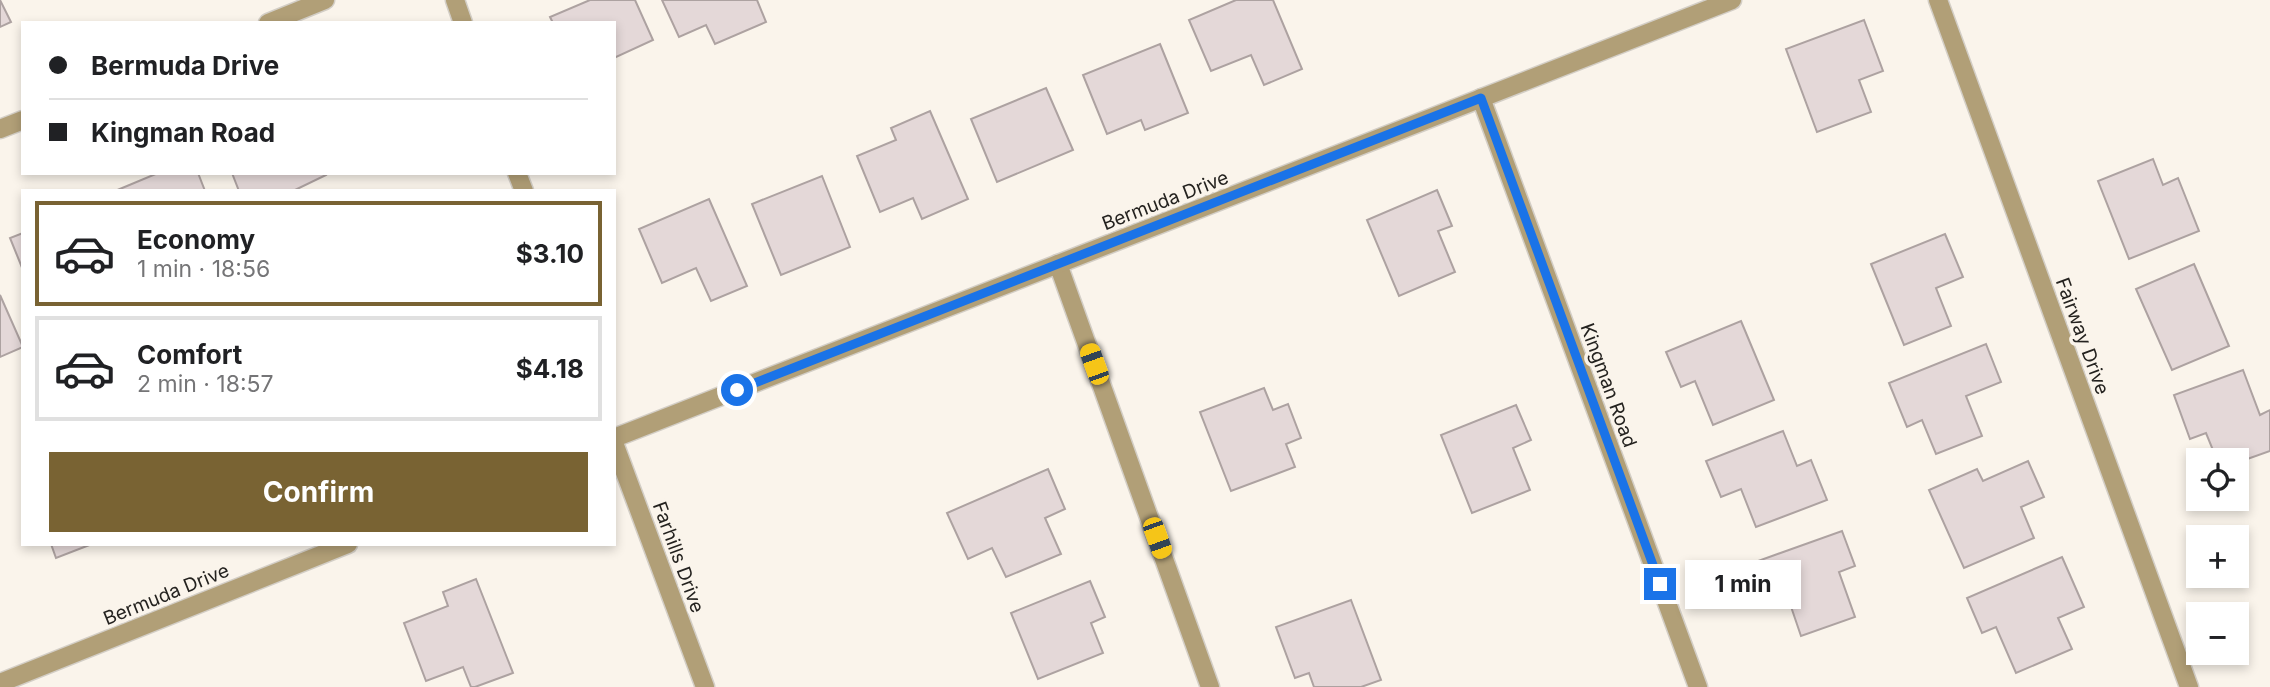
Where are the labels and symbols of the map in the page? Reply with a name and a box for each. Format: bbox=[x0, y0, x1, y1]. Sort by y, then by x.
street label: Bermuda Drive bbox=[1099, 166, 1232, 235]
street label: Fairway Drive bbox=[2051, 275, 2114, 398]
street label: Kingman Road bbox=[1575, 320, 1642, 450]
car bbox=[1077, 341, 1112, 387]
route start bbox=[721, 374, 753, 406]
street label: Farhills Drive bbox=[648, 499, 709, 616]
car bbox=[1140, 515, 1175, 561]
street label: Bermuda Drive bbox=[100, 559, 232, 630]
callout: 1 min bbox=[1684, 560, 1800, 608]
route end bbox=[1644, 568, 1676, 600]

